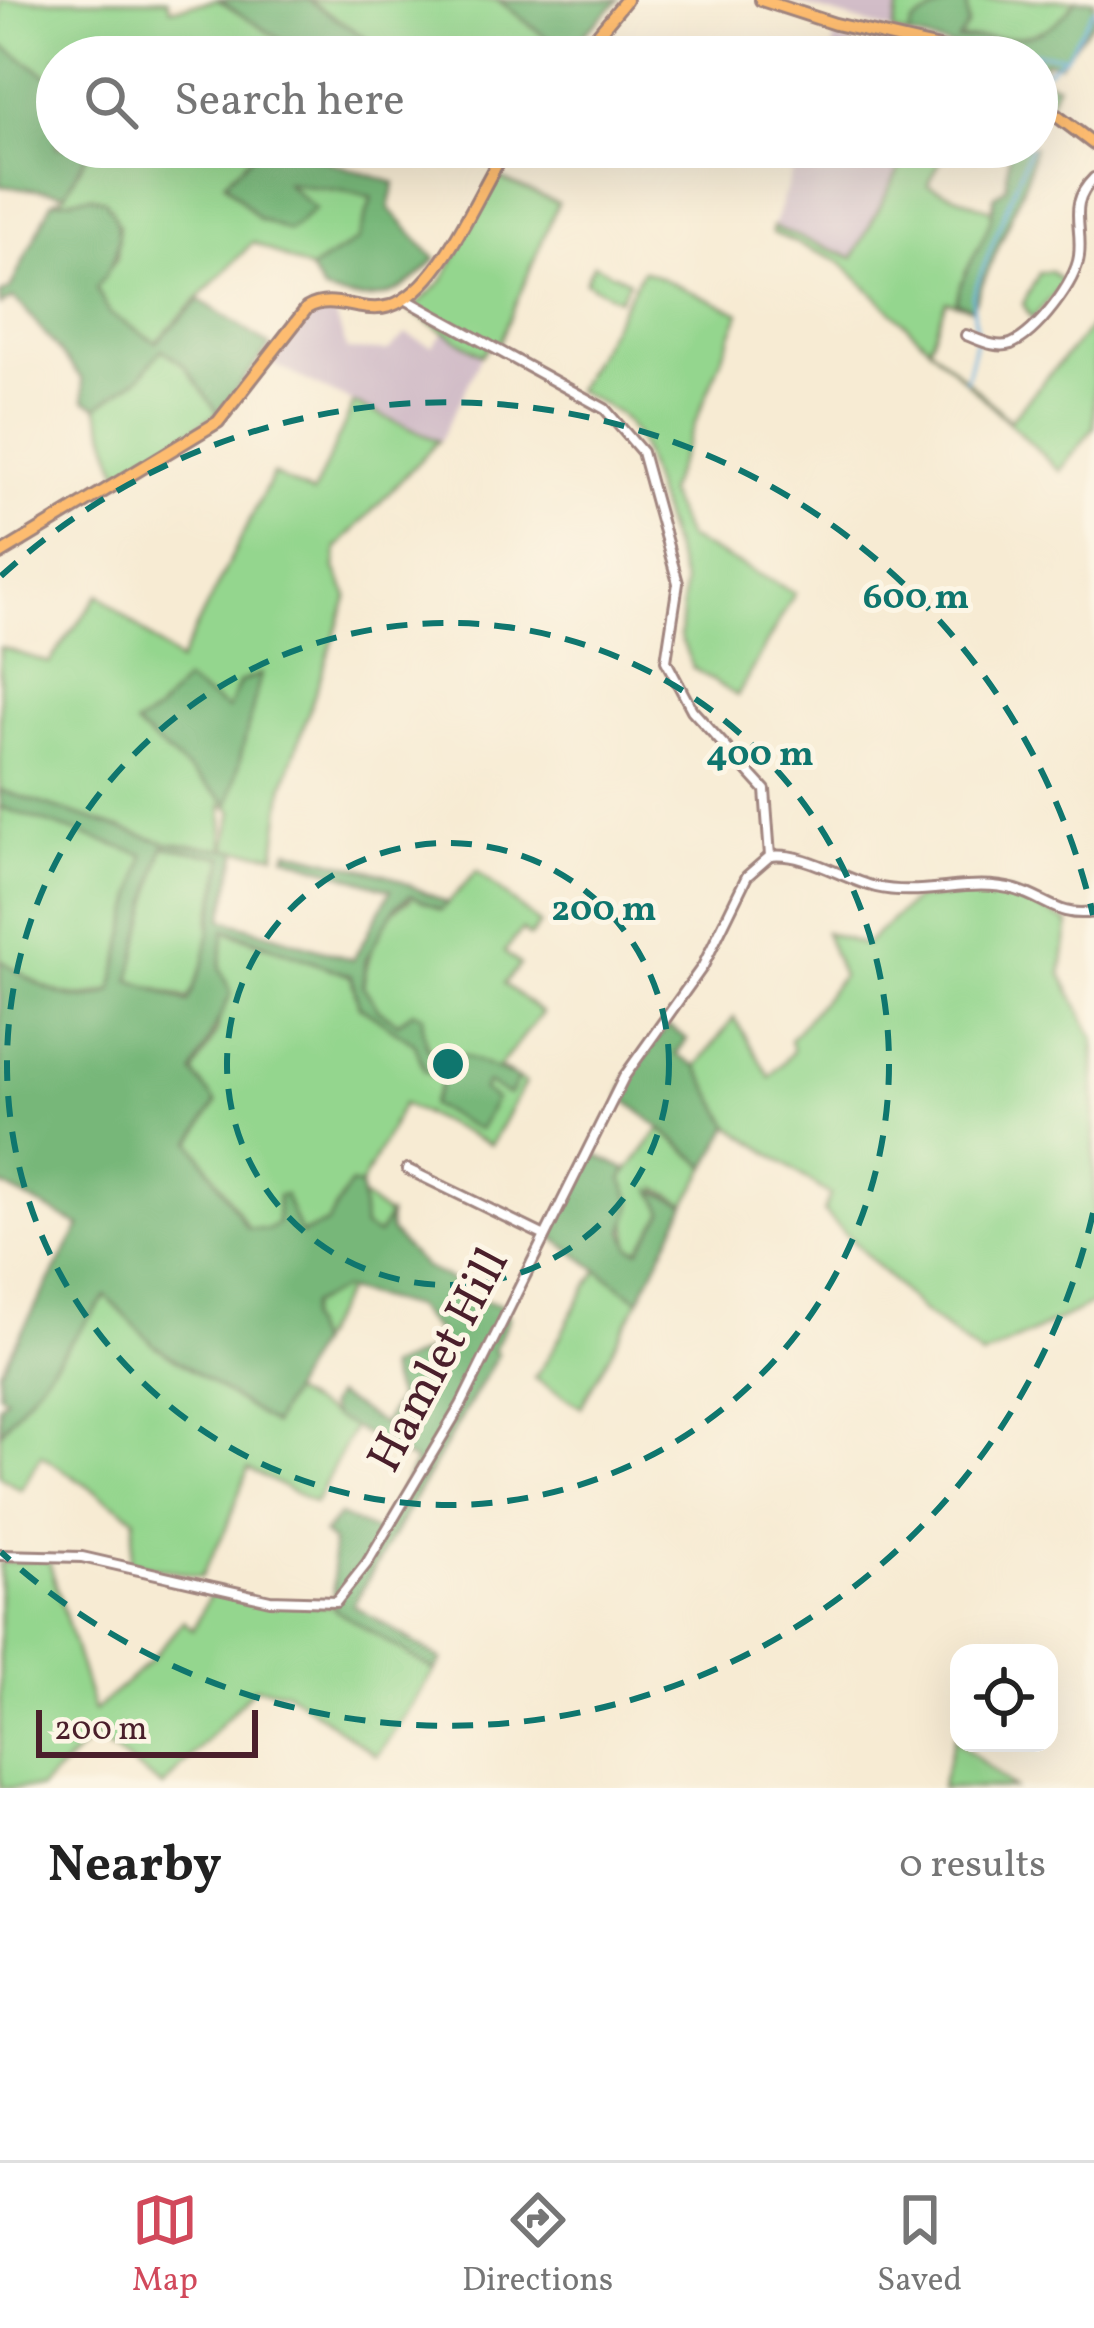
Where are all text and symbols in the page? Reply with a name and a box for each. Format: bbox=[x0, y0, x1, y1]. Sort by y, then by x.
search box bbox=[36, 36, 1058, 168]
icon: search bbox=[78, 69, 144, 135]
text: Search here bbox=[174, 71, 405, 134]
text: 600 m bbox=[863, 574, 969, 624]
text: 400 m bbox=[706, 731, 814, 781]
text: 200 m bbox=[551, 886, 657, 936]
centre of rings bbox=[427, 1043, 469, 1085]
street label: Hamlet Hill bbox=[353, 1237, 527, 1485]
map controls bbox=[950, 1644, 1058, 1752]
button: locate bbox=[950, 1644, 1058, 1752]
scale bar bbox=[36, 1704, 258, 1757]
text: 200 m bbox=[54, 1708, 148, 1754]
text: Nearby bbox=[48, 1831, 222, 1902]
text: 0 results bbox=[899, 1839, 1046, 1893]
tab: Map bbox=[132, 2187, 198, 2305]
tab: Directions bbox=[462, 2187, 613, 2305]
tab: Saved bbox=[877, 2187, 962, 2305]

